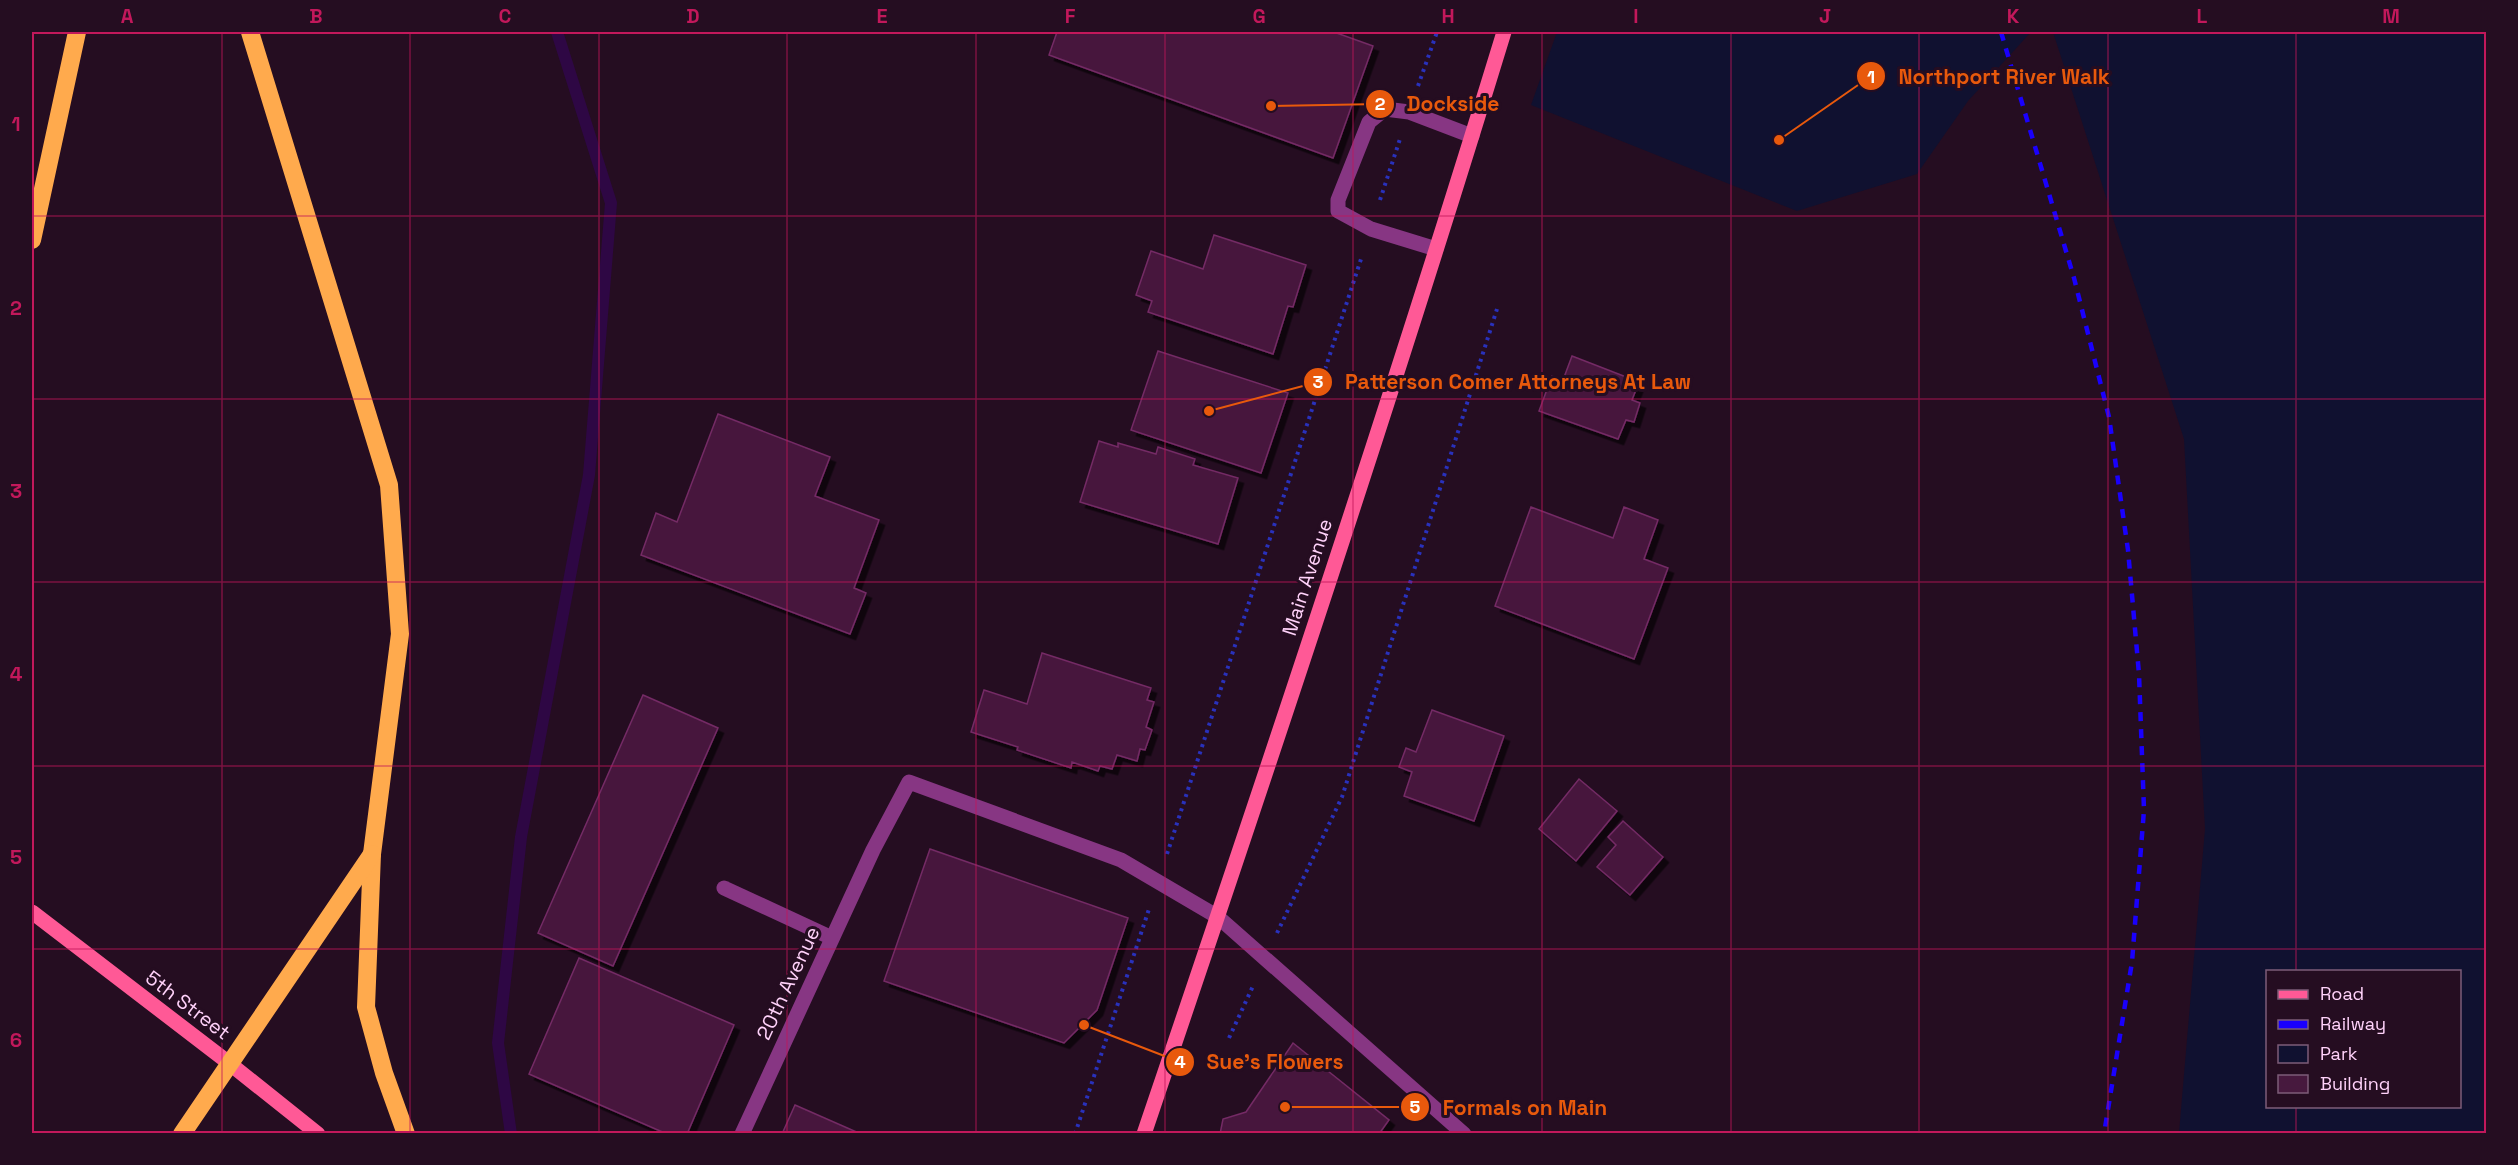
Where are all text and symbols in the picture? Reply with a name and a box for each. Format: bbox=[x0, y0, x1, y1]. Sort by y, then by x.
text: A bbox=[121, 3, 134, 29]
text: B bbox=[309, 3, 323, 29]
text: C bbox=[499, 3, 512, 29]
text: D bbox=[686, 3, 700, 29]
text: E bbox=[876, 3, 888, 29]
text: F bbox=[1065, 3, 1076, 29]
text: G bbox=[1252, 3, 1266, 29]
text: H bbox=[1441, 3, 1455, 29]
text: I bbox=[1633, 3, 1639, 29]
text: J bbox=[1819, 3, 1831, 29]
text: K bbox=[2007, 3, 2020, 29]
text: L bbox=[2197, 3, 2208, 29]
text: M bbox=[2382, 3, 2400, 29]
callout: Northport River Walk bbox=[1856, 57, 2122, 96]
text: Northport River Walk bbox=[1898, 63, 2110, 90]
text: 1 bbox=[1867, 65, 1875, 88]
callout: Dockside bbox=[1365, 84, 1511, 123]
text: Dockside bbox=[1407, 90, 1499, 117]
text: 2 bbox=[1375, 92, 1386, 115]
text: 1 bbox=[11, 111, 21, 137]
text: 2 bbox=[10, 295, 22, 321]
callout: Patterson Comer Attorneys At Law bbox=[1303, 362, 1704, 401]
text: Patterson Comer Attorneys At Law bbox=[1345, 368, 1691, 395]
text: 3 bbox=[1313, 370, 1324, 393]
text: 3 bbox=[10, 478, 22, 504]
street label: Main Avenue bbox=[1276, 515, 1338, 639]
text: 4 bbox=[10, 661, 23, 687]
text: 5 bbox=[10, 844, 22, 870]
street label: 20th Avenue bbox=[750, 922, 826, 1044]
street label: 5th Street bbox=[140, 965, 236, 1045]
legend bbox=[2266, 970, 2461, 1108]
text: Road bbox=[2320, 982, 2364, 1005]
text: Railway bbox=[2320, 1012, 2386, 1035]
text: 6 bbox=[10, 1027, 22, 1053]
callout: Sue's Flowers bbox=[1165, 1042, 1356, 1081]
text: Park bbox=[2320, 1042, 2358, 1065]
text: Sue's Flowers bbox=[1207, 1048, 1343, 1075]
text: 4 bbox=[1174, 1050, 1186, 1073]
text: Building bbox=[2320, 1072, 2390, 1095]
callout: Formals on Main bbox=[1400, 1088, 1619, 1127]
text: Formals on Main bbox=[1443, 1094, 1607, 1121]
text: 5 bbox=[1410, 1095, 1421, 1118]

